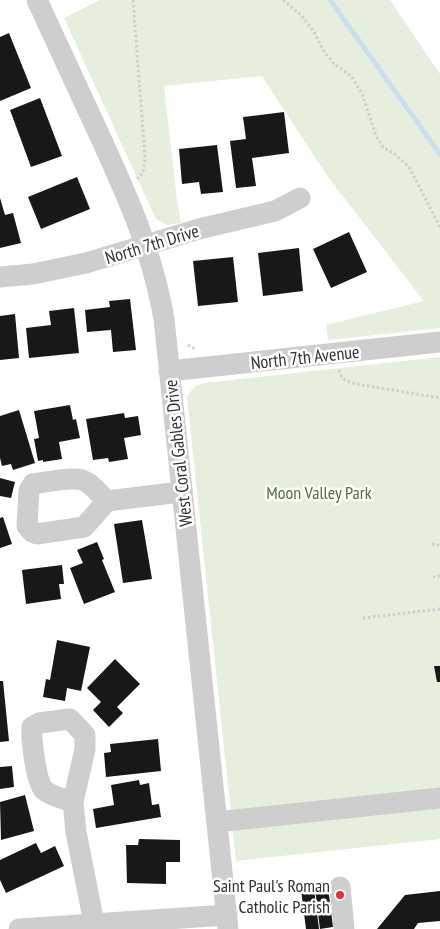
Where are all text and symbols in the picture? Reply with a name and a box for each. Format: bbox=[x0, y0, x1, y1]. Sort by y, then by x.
street label: North 7th Drive bbox=[102, 219, 202, 269]
street label: North 7th Avenue bbox=[250, 340, 360, 374]
street label: West Coral Gables Drive bbox=[159, 378, 197, 528]
park label: Moon Valley Park bbox=[266, 481, 372, 504]
place label: Saint Paul's Roman Catholic Parish bbox=[213, 874, 330, 918]
marker: Saint Paul's Roman Catholic Parish bbox=[334, 889, 346, 901]

